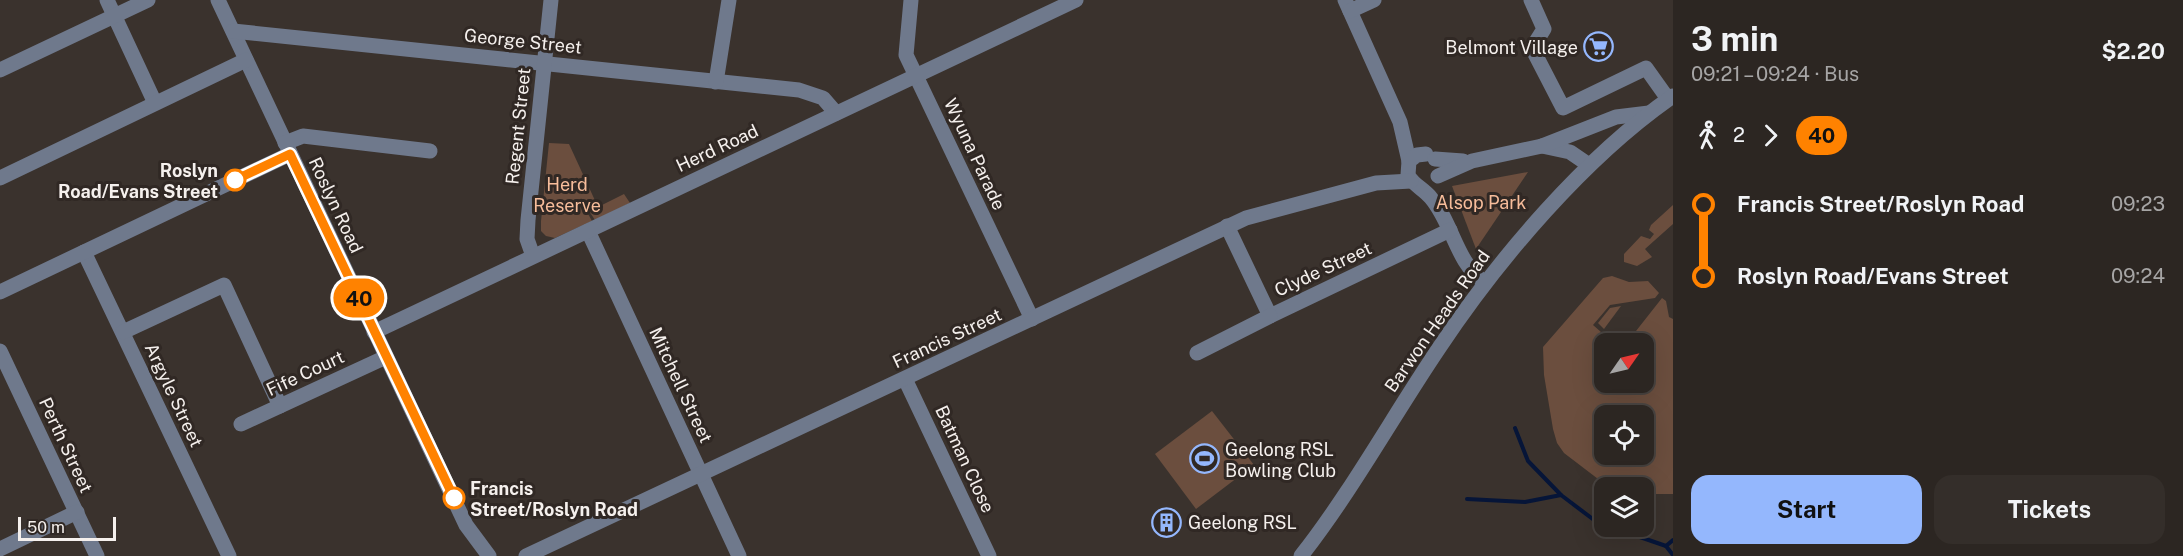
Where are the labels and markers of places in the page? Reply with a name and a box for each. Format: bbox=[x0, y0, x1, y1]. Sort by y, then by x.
supermarket icon: Belmont Village bbox=[1583, 31, 1615, 63]
place label: Belmont Village bbox=[1445, 37, 1578, 58]
place label: Roslyn Road/Evans Street bbox=[58, 160, 218, 202]
marker: Roslyn Road/Evans Street bbox=[224, 169, 246, 191]
place label: Geelong RSL Bowling Club bbox=[1225, 439, 1336, 481]
sports icon: Geelong RSL Bowling Club bbox=[1188, 443, 1220, 475]
place label: Francis Street/Roslyn Road bbox=[470, 478, 638, 520]
marker: Francis Street/Roslyn Road bbox=[443, 487, 465, 509]
building icon: Geelong RSL bbox=[1151, 506, 1183, 538]
place label: Geelong RSL bbox=[1188, 512, 1297, 533]

